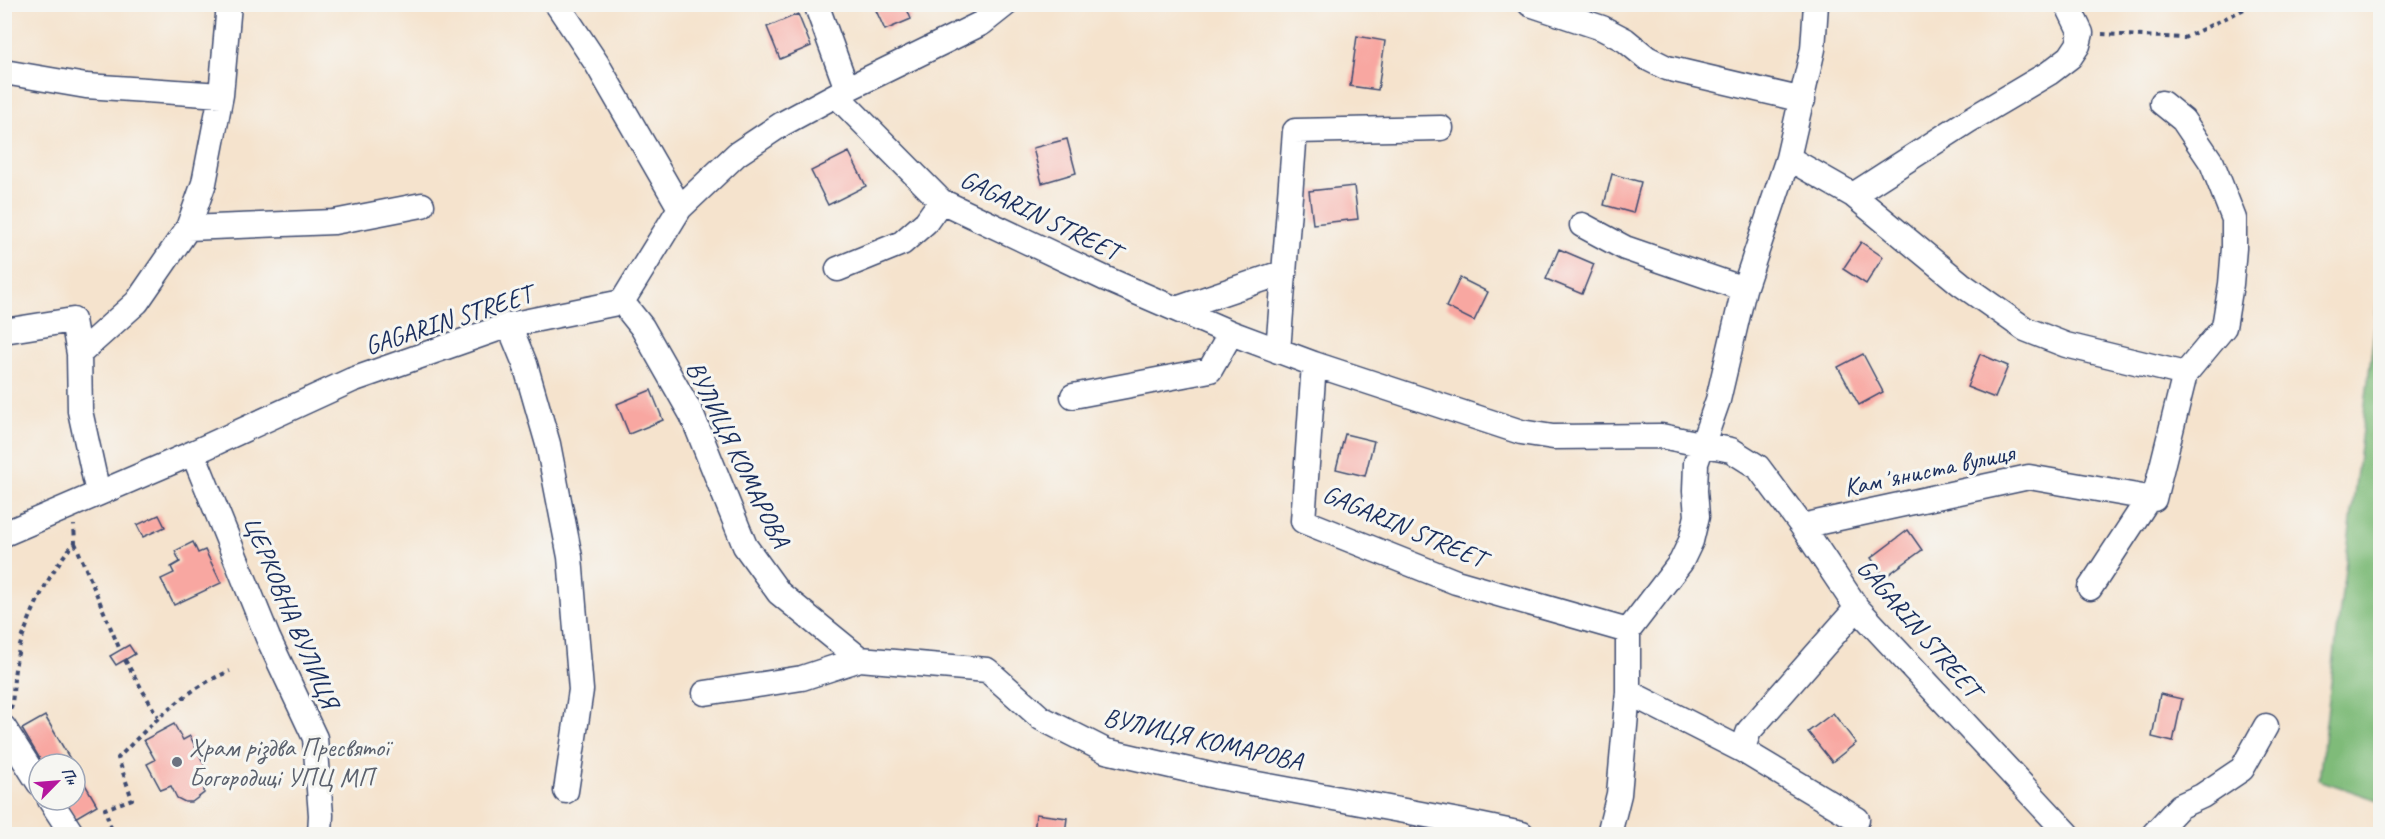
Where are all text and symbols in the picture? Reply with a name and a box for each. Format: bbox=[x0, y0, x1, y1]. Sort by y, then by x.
street label: GAGARIN STREET bbox=[955, 162, 1131, 270]
street label: GAGARIN STREET bbox=[361, 276, 541, 362]
street label: ВУЛИЦЯ КОМАРОВА bbox=[679, 356, 798, 554]
street label: Камʼяниста вулиця bbox=[1841, 435, 2019, 504]
street label: GAGARIN STREET bbox=[1318, 477, 1496, 577]
street label: ЦЕРКОВНА ВУЛИЦЯ bbox=[236, 511, 348, 717]
street label: GAGARIN STREET bbox=[1850, 552, 1992, 709]
street label: ВУЛИЦЯ КОМАРОВА bbox=[1100, 700, 1308, 778]
place label: Храм різдва Пресвятої Богородиці УПЦ МП bbox=[189, 731, 394, 794]
north arrow bbox=[27, 752, 87, 812]
marker: Храм різдва Пресвятої Богородиці УПЦ МП bbox=[170, 755, 184, 769]
text: Пн bbox=[57, 764, 83, 789]

